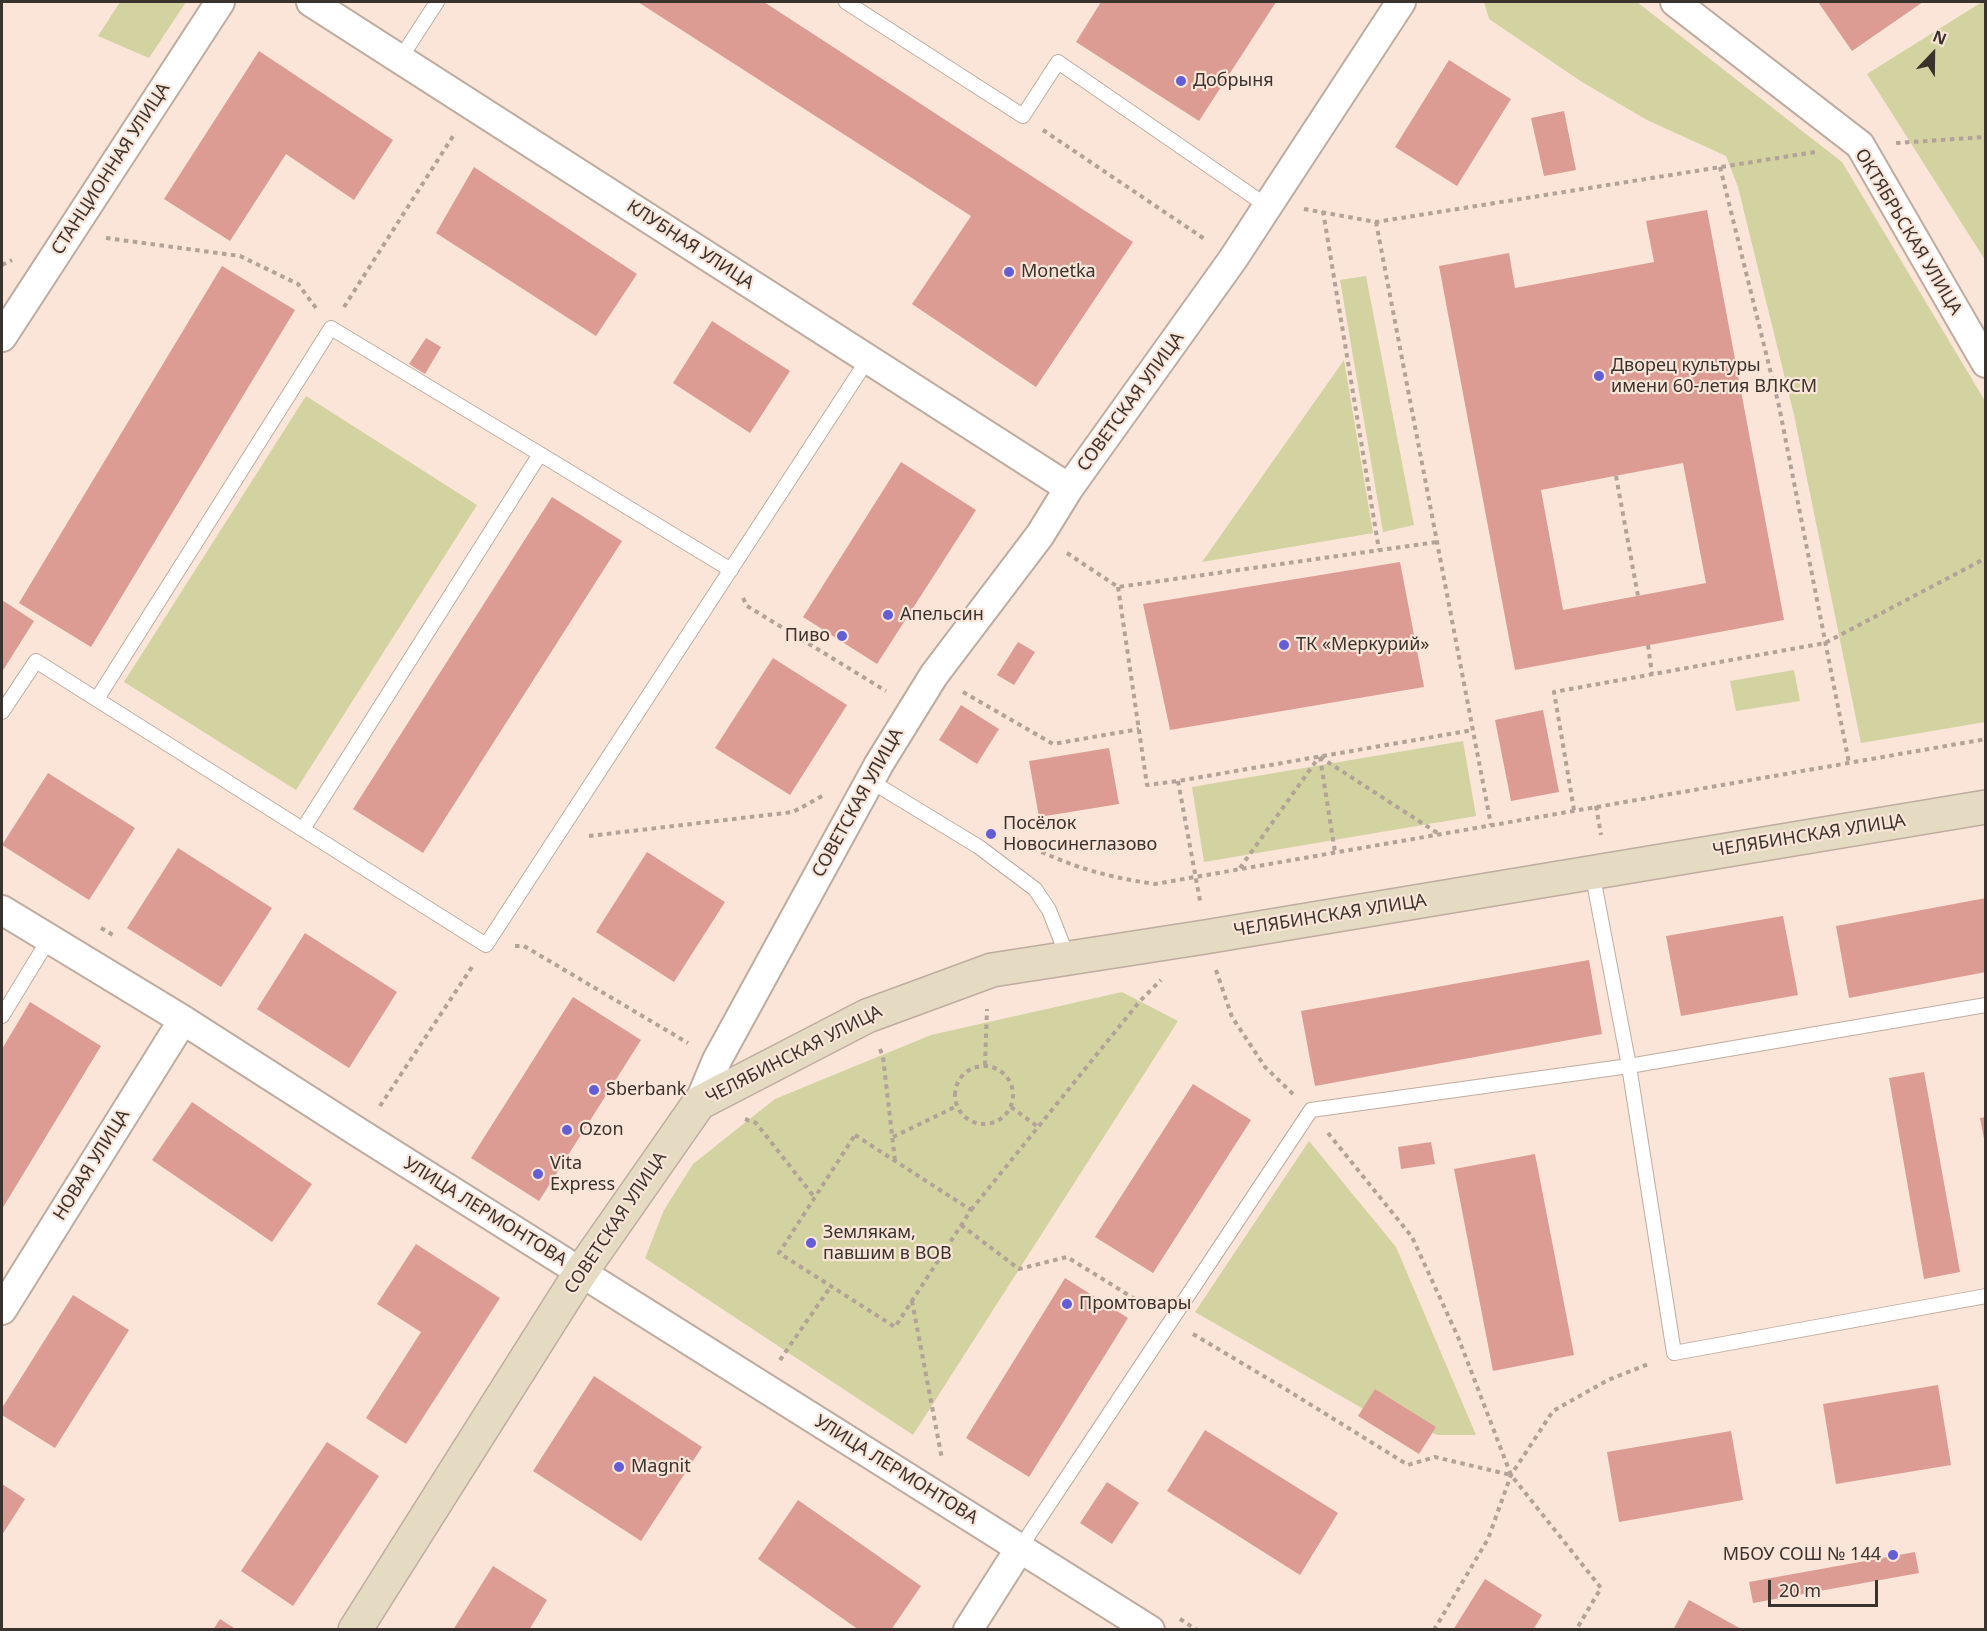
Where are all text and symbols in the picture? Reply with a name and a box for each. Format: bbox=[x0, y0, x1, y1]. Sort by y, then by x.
north arrow bbox=[1903, 24, 1963, 84]
text: N bbox=[1930, 25, 1950, 50]
place label: Добрыня bbox=[1193, 70, 1274, 92]
marker: Добрыня bbox=[1174, 74, 1188, 88]
street label: СТАНЦИОННАЯ УЛИЦА bbox=[47, 79, 175, 259]
street label: ОКТЯБРЬСКАЯ УЛИЦА bbox=[1850, 145, 1966, 319]
street label: КЛУБНАЯ УЛИЦА bbox=[622, 196, 758, 294]
place label: Monetka bbox=[1021, 261, 1096, 283]
marker: Monetka bbox=[1002, 265, 1016, 279]
street label: СОВЕТСКАЯ УЛИЦА bbox=[1073, 328, 1189, 476]
place label: Дворец культуры имени 60-летия ВЛКСМ bbox=[1611, 355, 1817, 398]
marker: Дворец культуры имени 60-летия ВЛКСМ bbox=[1592, 369, 1606, 383]
place label: Апельсин bbox=[900, 604, 984, 626]
marker: Апельсин bbox=[881, 608, 895, 622]
place label: Пиво bbox=[785, 625, 830, 647]
marker: Пиво bbox=[835, 629, 849, 643]
place label: ТК «Меркурий» bbox=[1296, 634, 1429, 656]
marker: ТК «Меркурий» bbox=[1277, 638, 1291, 652]
street label: СОВЕТСКАЯ УЛИЦА bbox=[808, 725, 908, 881]
street label: ЧЕЛЯБИНСКАЯ УЛИЦА bbox=[1711, 810, 1907, 862]
place label: Посёлок Новосинеглазово bbox=[1003, 813, 1157, 856]
marker: Посёлок Новосинеглазово bbox=[984, 827, 998, 841]
street label: ЧЕЛЯБИНСКАЯ УЛИЦА bbox=[1232, 890, 1428, 942]
street label: ЧЕЛЯБИНСКАЯ УЛИЦА bbox=[702, 1001, 886, 1109]
place label: Sberbank bbox=[606, 1079, 686, 1101]
marker: Sberbank bbox=[587, 1083, 601, 1097]
street label: НОВАЯ УЛИЦА bbox=[49, 1105, 135, 1225]
place label: Ozon bbox=[579, 1119, 624, 1141]
marker: Ozon bbox=[560, 1123, 574, 1137]
street label: СОВЕТСКАЯ УЛИЦА bbox=[560, 1148, 672, 1298]
street label: УЛИЦА ЛЕРМОНТОВА bbox=[399, 1153, 571, 1271]
place label: Vita Express bbox=[550, 1153, 615, 1196]
marker: Vita Express bbox=[531, 1167, 545, 1181]
place label: Землякам, павшим в ВОВ bbox=[823, 1222, 952, 1264]
marker: Землякам, павшим в ВОВ bbox=[804, 1236, 818, 1250]
place label: Промтовары bbox=[1079, 1293, 1191, 1315]
marker: Промтовары bbox=[1060, 1297, 1074, 1311]
street label: УЛИЦА ЛЕРМОНТОВА bbox=[810, 1411, 982, 1529]
place label: Magnit bbox=[631, 1456, 691, 1478]
marker: Magnit bbox=[612, 1460, 626, 1474]
place label: МБОУ СОШ № 144 bbox=[1723, 1544, 1881, 1566]
marker: МБОУ СОШ № 144 bbox=[1886, 1548, 1900, 1562]
scale bar bbox=[1771, 1568, 1880, 1606]
text: 20 m bbox=[1779, 1578, 1821, 1602]

